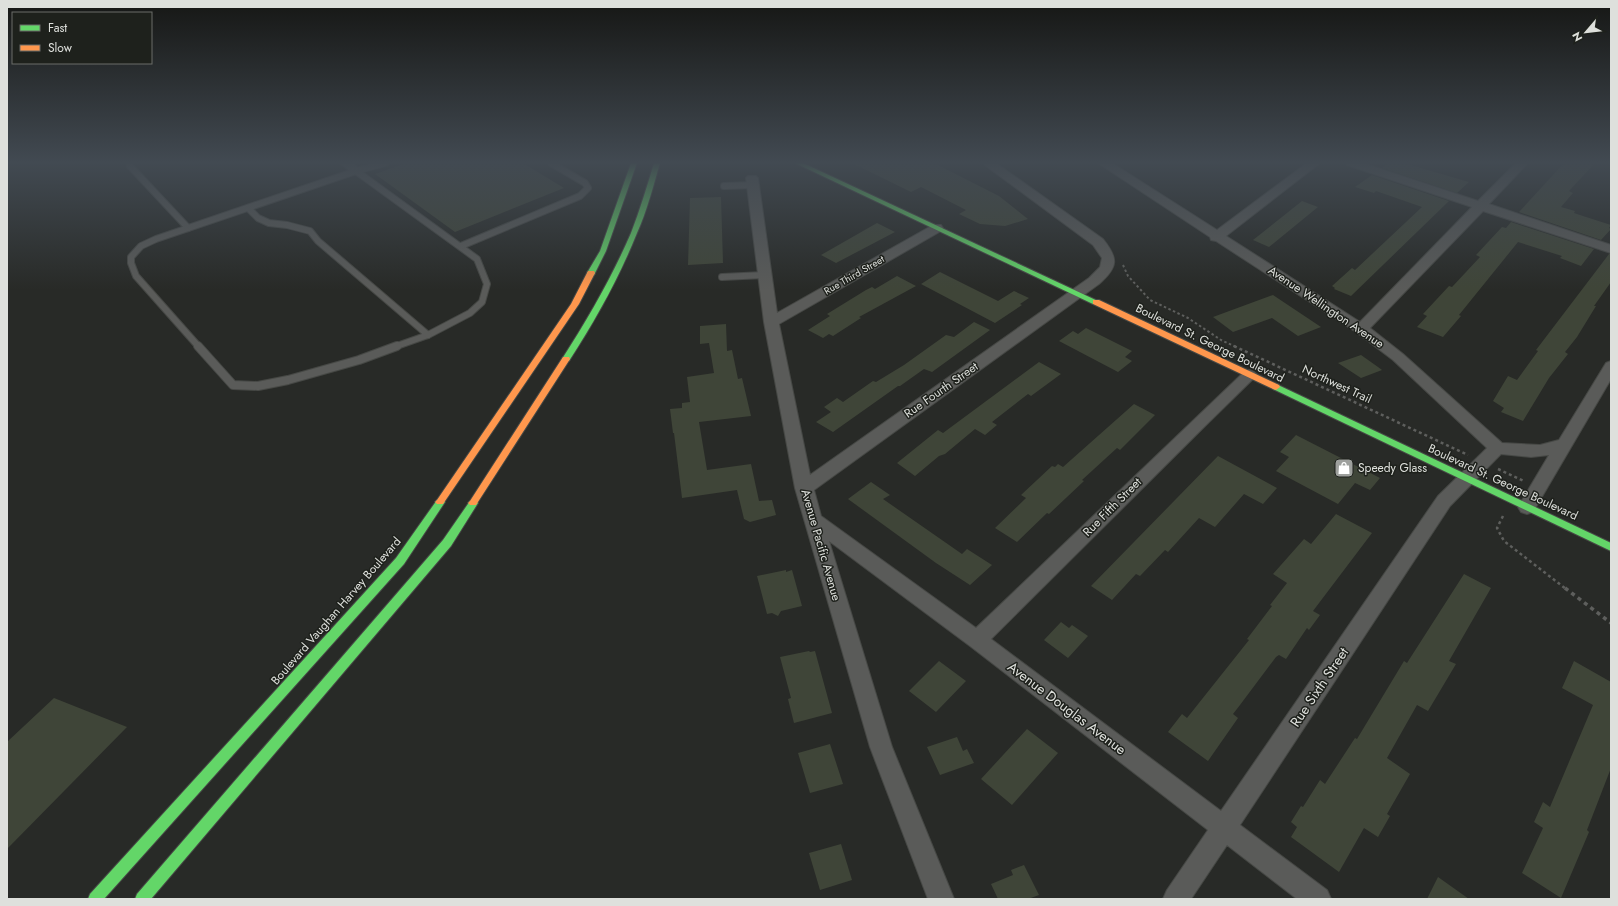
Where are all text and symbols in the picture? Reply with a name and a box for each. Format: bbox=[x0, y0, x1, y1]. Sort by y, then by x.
legend bbox=[12, 12, 152, 64]
north arrow bbox=[1566, 12, 1606, 52]
text: Fast bbox=[48, 19, 67, 37]
text: N bbox=[1568, 29, 1586, 44]
text: Slow bbox=[48, 39, 73, 57]
street label: Rue Third Street bbox=[821, 251, 887, 298]
street label: Avenue Wellington Avenue bbox=[1264, 261, 1388, 353]
street label: Boulevard St. George Boulevard bbox=[1133, 299, 1287, 387]
street label: Rue Fourth Street bbox=[900, 358, 982, 422]
street label: Northwest Trail bbox=[1299, 360, 1375, 408]
street label: Boulevard St. George Boulevard bbox=[1425, 439, 1581, 525]
shop icon: Speedy Glass bbox=[1333, 457, 1355, 479]
place label: Speedy Glass bbox=[1358, 459, 1427, 477]
street label: Rue Fifth Street bbox=[1078, 473, 1146, 541]
street label: Avenue Pacific Avenue bbox=[796, 487, 846, 603]
street label: Boulevard Vaughan Harvey Boulevard bbox=[267, 533, 405, 689]
street label: Rue Sixth Street bbox=[1285, 643, 1353, 731]
street label: Avenue Douglas Avenue bbox=[1004, 657, 1130, 759]

